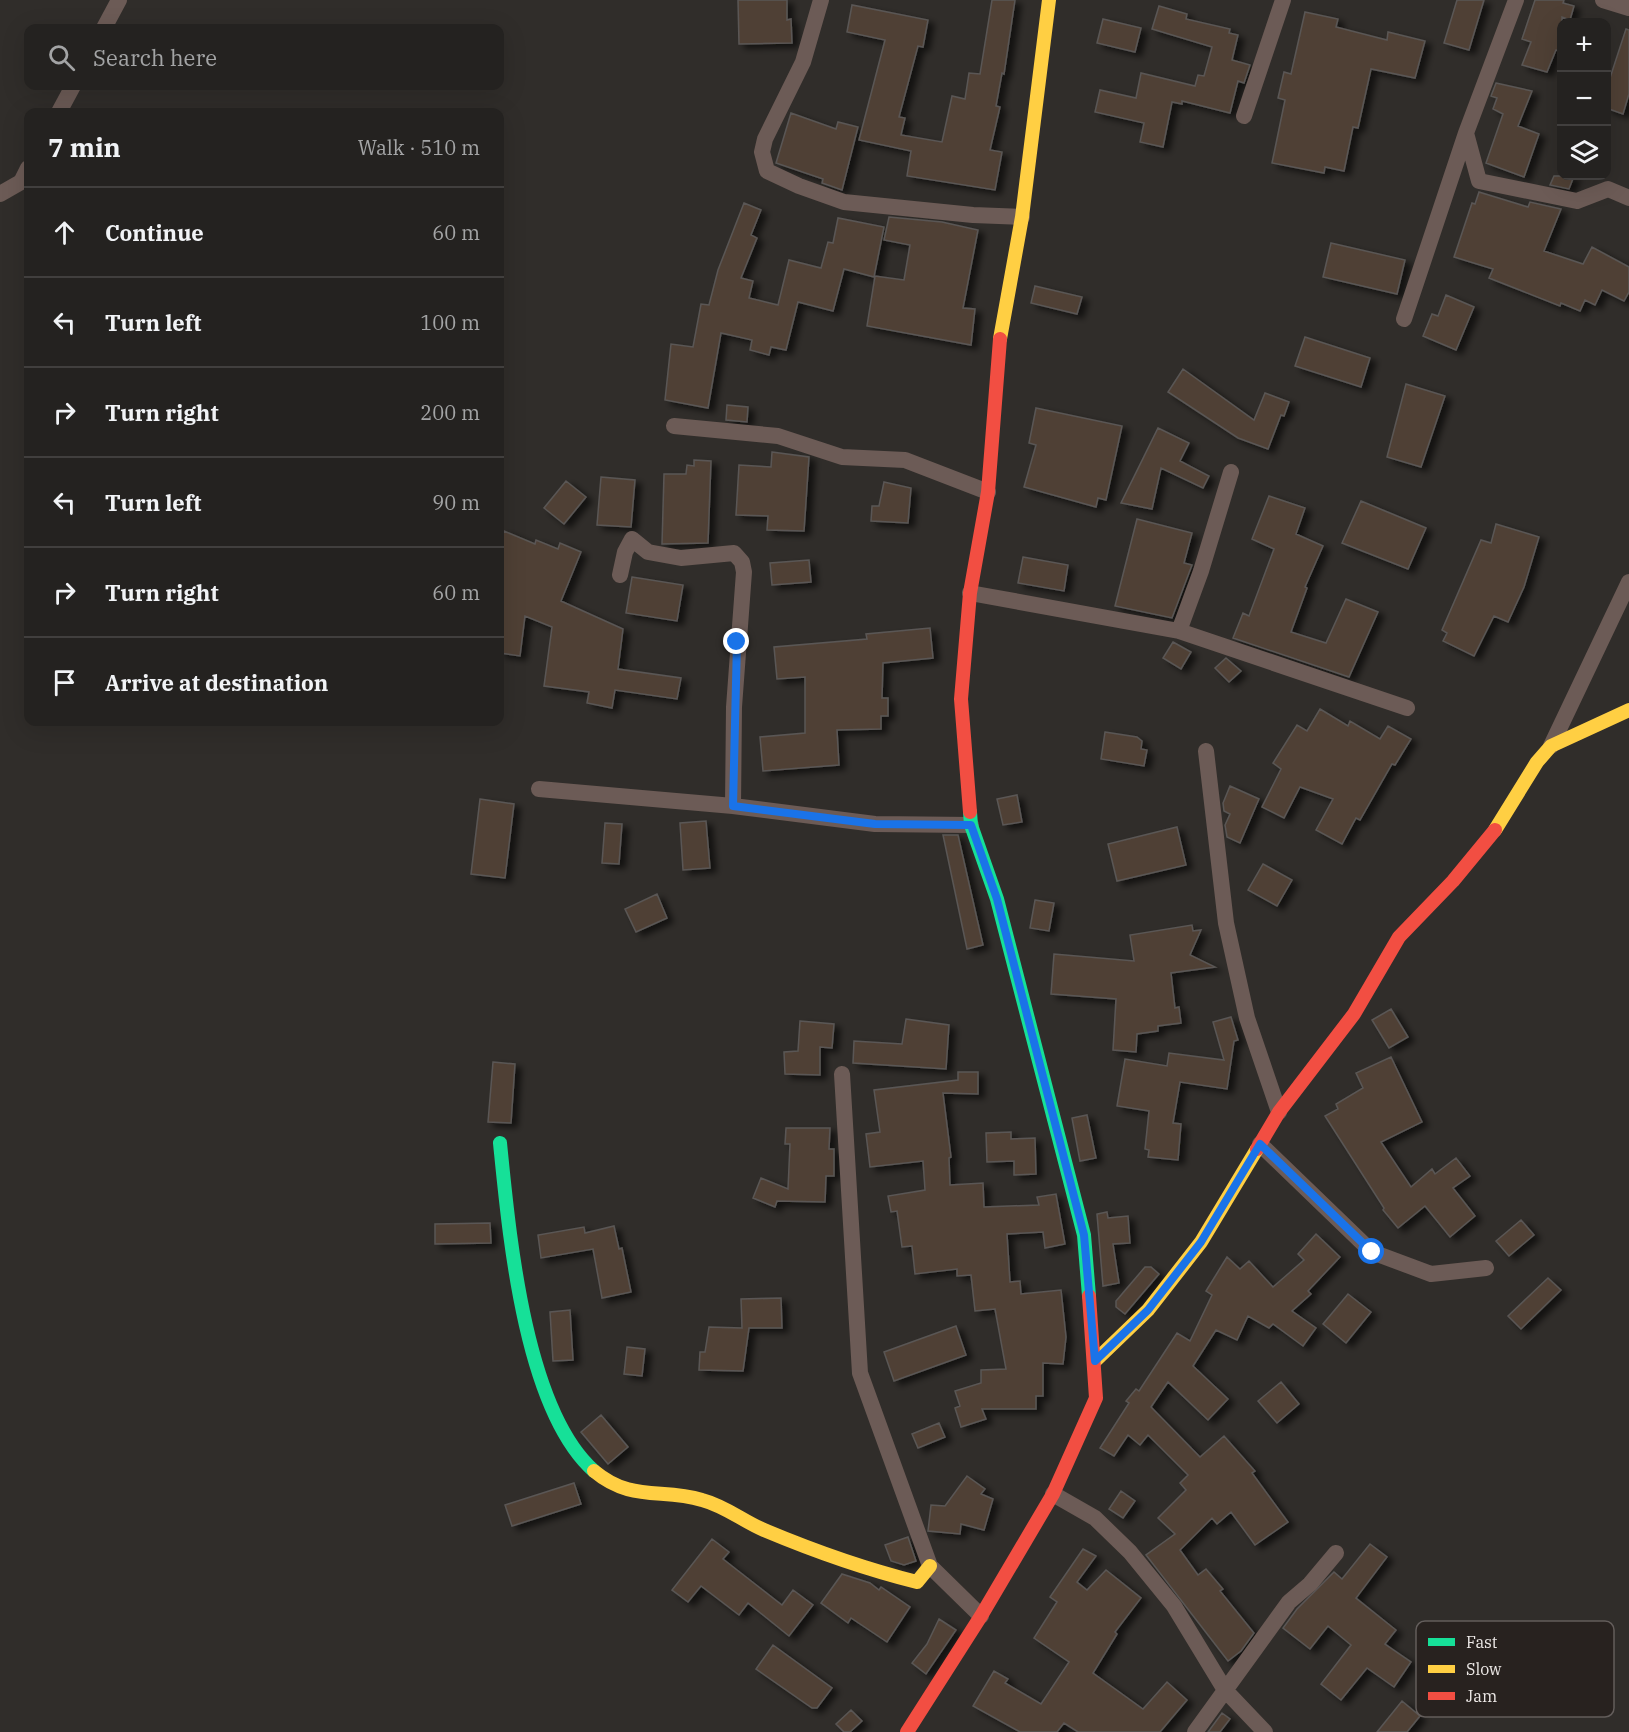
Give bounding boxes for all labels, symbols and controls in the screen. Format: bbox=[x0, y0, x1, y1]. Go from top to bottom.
map controls bbox=[1557, 18, 1611, 180]
button: + bbox=[1557, 18, 1611, 72]
search box bbox=[24, 24, 504, 90]
icon: search bbox=[45, 41, 78, 74]
text: Search here bbox=[93, 43, 217, 72]
button: − bbox=[1557, 72, 1611, 126]
button: layers bbox=[1557, 126, 1611, 180]
text: 7 min bbox=[48, 130, 121, 164]
text: Walk · 510 m bbox=[358, 134, 480, 161]
icon: ahead bbox=[48, 216, 81, 249]
text: Continue bbox=[105, 218, 204, 247]
text: 60 m bbox=[432, 219, 480, 246]
icon: left bbox=[48, 306, 81, 339]
text: Turn left bbox=[105, 308, 201, 337]
text: 100 m bbox=[420, 309, 480, 336]
icon: right bbox=[48, 396, 81, 429]
text: Turn right bbox=[105, 398, 219, 427]
text: 200 m bbox=[420, 399, 480, 426]
icon: left bbox=[48, 486, 81, 519]
text: Turn left bbox=[105, 488, 201, 517]
text: 90 m bbox=[432, 489, 480, 516]
icon: right bbox=[48, 576, 81, 609]
text: Turn right bbox=[105, 578, 219, 607]
text: 60 m bbox=[432, 579, 480, 606]
route end bbox=[723, 628, 749, 654]
icon: arrive bbox=[48, 666, 81, 699]
text: Arrive at destination bbox=[105, 668, 328, 697]
route start bbox=[1358, 1238, 1384, 1264]
legend bbox=[1416, 1621, 1614, 1717]
text: Fast bbox=[1466, 1632, 1498, 1652]
text: Slow bbox=[1466, 1659, 1502, 1679]
text: Jam bbox=[1466, 1686, 1497, 1706]

